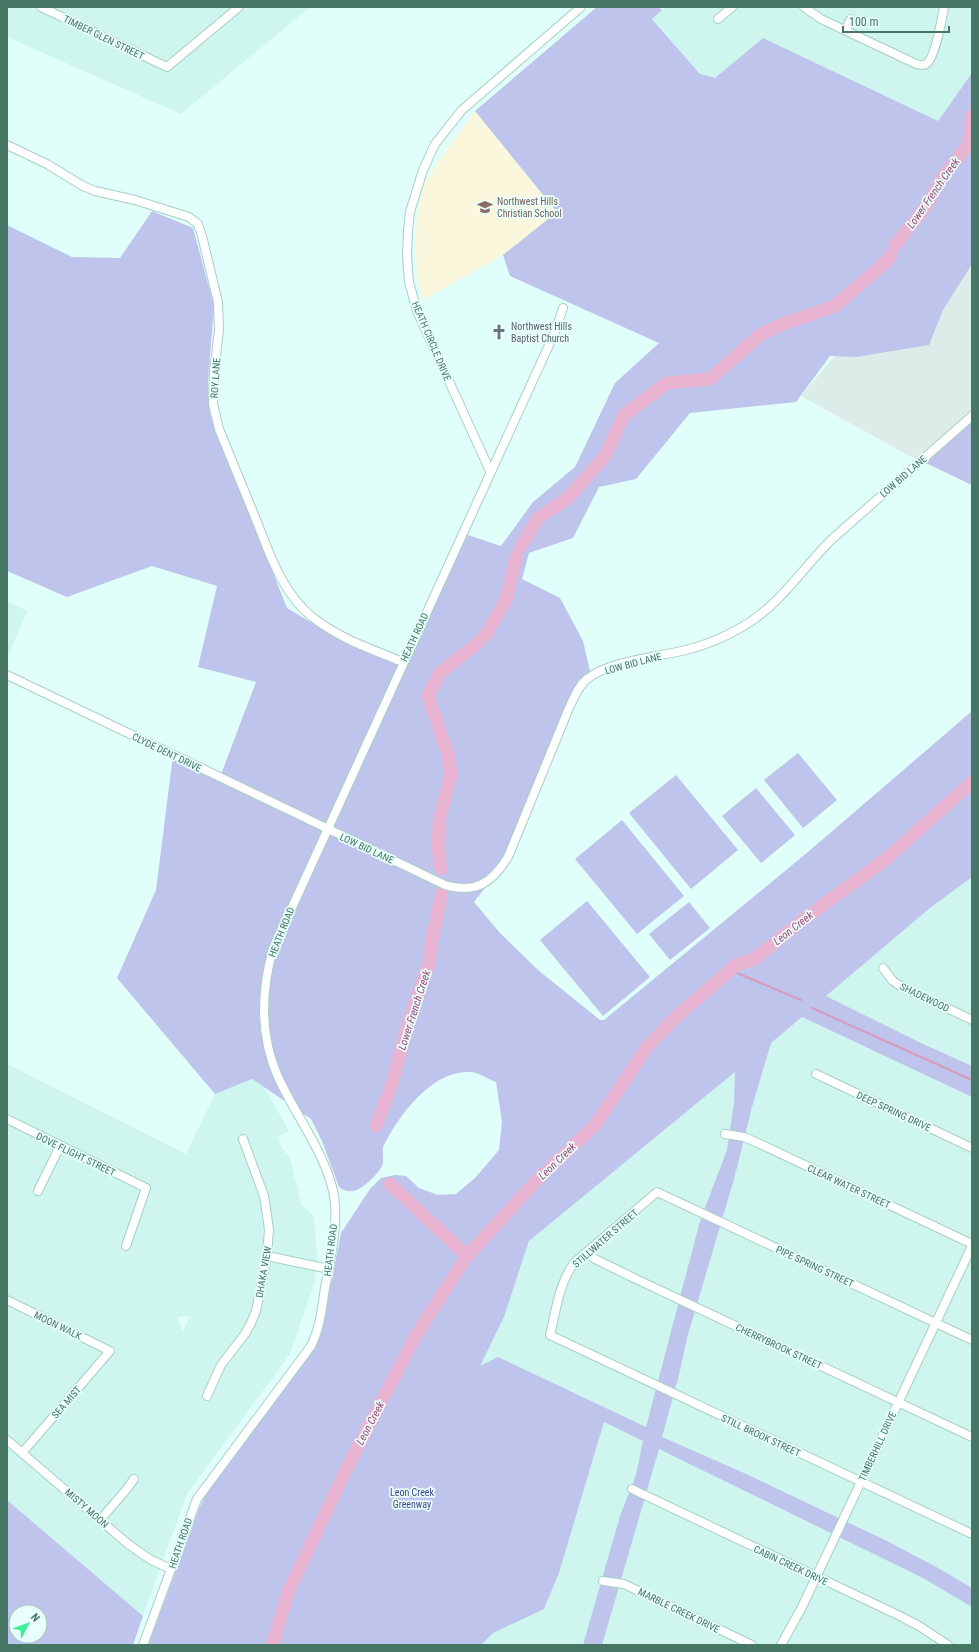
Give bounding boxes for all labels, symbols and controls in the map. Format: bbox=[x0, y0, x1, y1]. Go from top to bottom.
scale bar bbox=[843, 8, 949, 34]
street label: TIMBER GLEN STREET bbox=[62, 13, 146, 62]
text: 100 m bbox=[849, 15, 879, 29]
water label: Lower French Creek bbox=[904, 155, 963, 231]
place label: Northwest Hills Christian School bbox=[497, 196, 562, 219]
school or university icon: Northwest Hills Christian School bbox=[476, 198, 494, 216]
street label: HEATH CIRCLE DRIVE bbox=[410, 300, 453, 383]
place label: Northwest Hills Baptist Church bbox=[511, 321, 572, 344]
church icon: Northwest Hills Baptist Church bbox=[490, 323, 508, 341]
street label: ROY LANE bbox=[209, 357, 222, 399]
street label: LOW BID LANE bbox=[878, 453, 929, 500]
street label: HEATH ROAD bbox=[398, 611, 431, 663]
street label: LOW BID LANE bbox=[604, 651, 663, 676]
street label: CLYDE DENT DRIVE bbox=[130, 731, 203, 774]
street label: LOW BID LANE bbox=[338, 831, 395, 866]
street label: HEATH ROAD bbox=[266, 905, 297, 959]
water label: Leon Creek bbox=[771, 909, 816, 948]
water label: Lower French Creek bbox=[395, 968, 434, 1052]
street label: SHADEWOOD bbox=[898, 981, 951, 1014]
street label: DEEP SPRING DRIVE bbox=[855, 1089, 933, 1133]
street label: DOVE FLIGHT STREET bbox=[34, 1130, 117, 1178]
water label: Leon Creek bbox=[536, 1140, 579, 1182]
street label: CLEAR WATER STREET bbox=[806, 1162, 892, 1210]
street label: STILLWATER STREET bbox=[570, 1207, 640, 1270]
street label: HEATH ROAD bbox=[322, 1223, 339, 1277]
street label: PIPE SPRING STREET bbox=[774, 1244, 856, 1289]
street label: DHAKA VIEW bbox=[254, 1245, 273, 1299]
street label: MOON WALK bbox=[32, 1309, 84, 1342]
street label: CHERRYBROOK STREET bbox=[734, 1322, 824, 1371]
street label: SEA MIST bbox=[50, 1384, 83, 1421]
water label: Leon Creek bbox=[354, 1399, 387, 1447]
street label: TIMBERHILL DRIVE bbox=[856, 1410, 898, 1483]
street label: STILL BROOK STREET bbox=[719, 1412, 802, 1459]
street label: MISTY MOON bbox=[63, 1487, 111, 1530]
park label: Leon Creek Greenway bbox=[390, 1487, 435, 1510]
street label: HEATH ROAD bbox=[167, 1516, 194, 1570]
street label: CABIN CREEK DRIVE bbox=[752, 1543, 830, 1587]
street label: MARBLE CREEK DRIVE bbox=[636, 1586, 721, 1635]
north arrow bbox=[8, 1604, 48, 1644]
text: N bbox=[28, 1611, 42, 1625]

